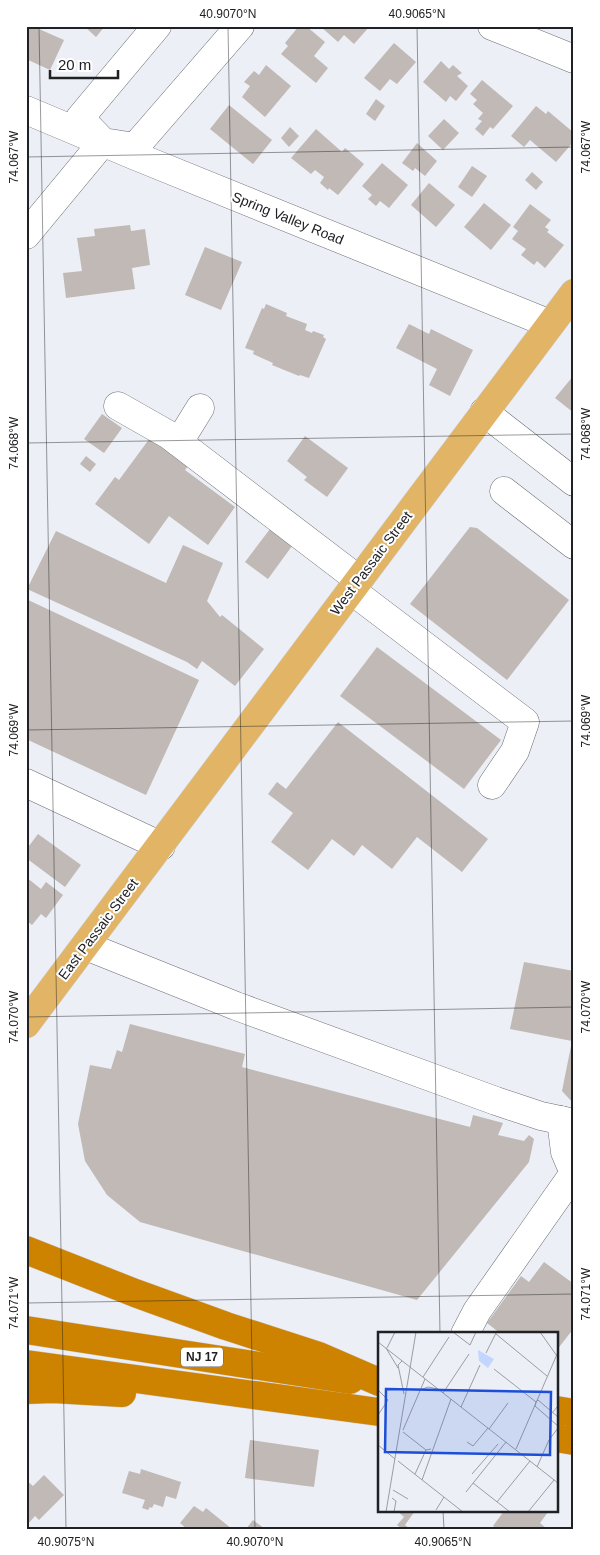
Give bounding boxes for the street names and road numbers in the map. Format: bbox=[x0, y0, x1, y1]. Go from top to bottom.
street label: Spring Valley Road bbox=[230, 188, 346, 248]
street label: West Passaic Street bbox=[327, 508, 415, 618]
street label: East Passaic Street bbox=[55, 875, 141, 983]
road number: NJ 17 bbox=[181, 1348, 223, 1366]

